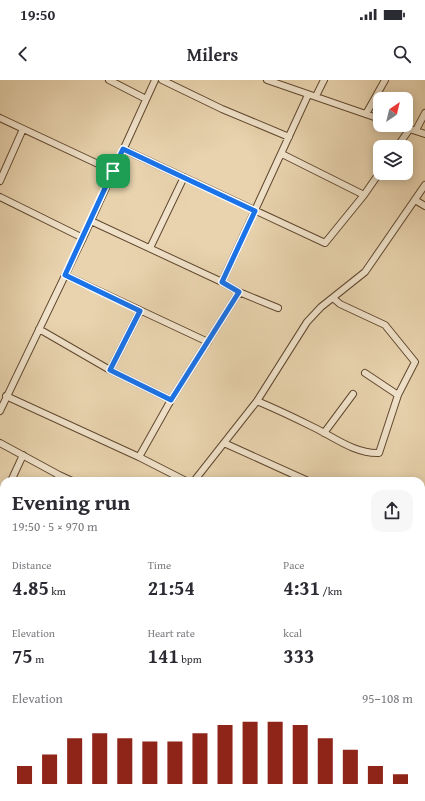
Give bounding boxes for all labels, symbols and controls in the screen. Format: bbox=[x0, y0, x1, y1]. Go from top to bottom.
text: 19:50 bbox=[20, 4, 55, 25]
text: Milers bbox=[187, 41, 238, 68]
icon: back bbox=[12, 43, 34, 65]
icon: search bbox=[391, 43, 413, 65]
north arrow bbox=[373, 92, 413, 132]
map controls bbox=[373, 92, 413, 180]
button: layers bbox=[373, 140, 413, 180]
pin bbox=[96, 154, 130, 188]
icon: arrive bbox=[102, 160, 124, 182]
text: Evening run bbox=[12, 486, 130, 518]
button: share bbox=[371, 490, 413, 532]
text: 19:50 · 5 × 970 m bbox=[12, 517, 98, 536]
text: Distance bbox=[12, 557, 51, 573]
text: Time bbox=[148, 557, 171, 573]
text: Pace bbox=[283, 557, 304, 573]
text: 4.85 bbox=[12, 573, 49, 602]
text: 21:54 bbox=[148, 573, 195, 602]
text: 4:31 bbox=[283, 573, 320, 602]
text: km bbox=[49, 583, 66, 599]
text: /km bbox=[320, 583, 342, 599]
text: Elevation bbox=[12, 625, 55, 641]
text: Heart rate bbox=[148, 625, 195, 641]
text: kcal bbox=[283, 625, 302, 641]
text: 75 bbox=[12, 641, 33, 670]
text: 141 bbox=[148, 641, 179, 670]
text: 333 bbox=[283, 641, 314, 670]
text: m bbox=[33, 651, 44, 667]
text: bpm bbox=[179, 651, 202, 667]
text: Elevation bbox=[12, 689, 63, 708]
text: 95–108 m bbox=[362, 689, 413, 708]

